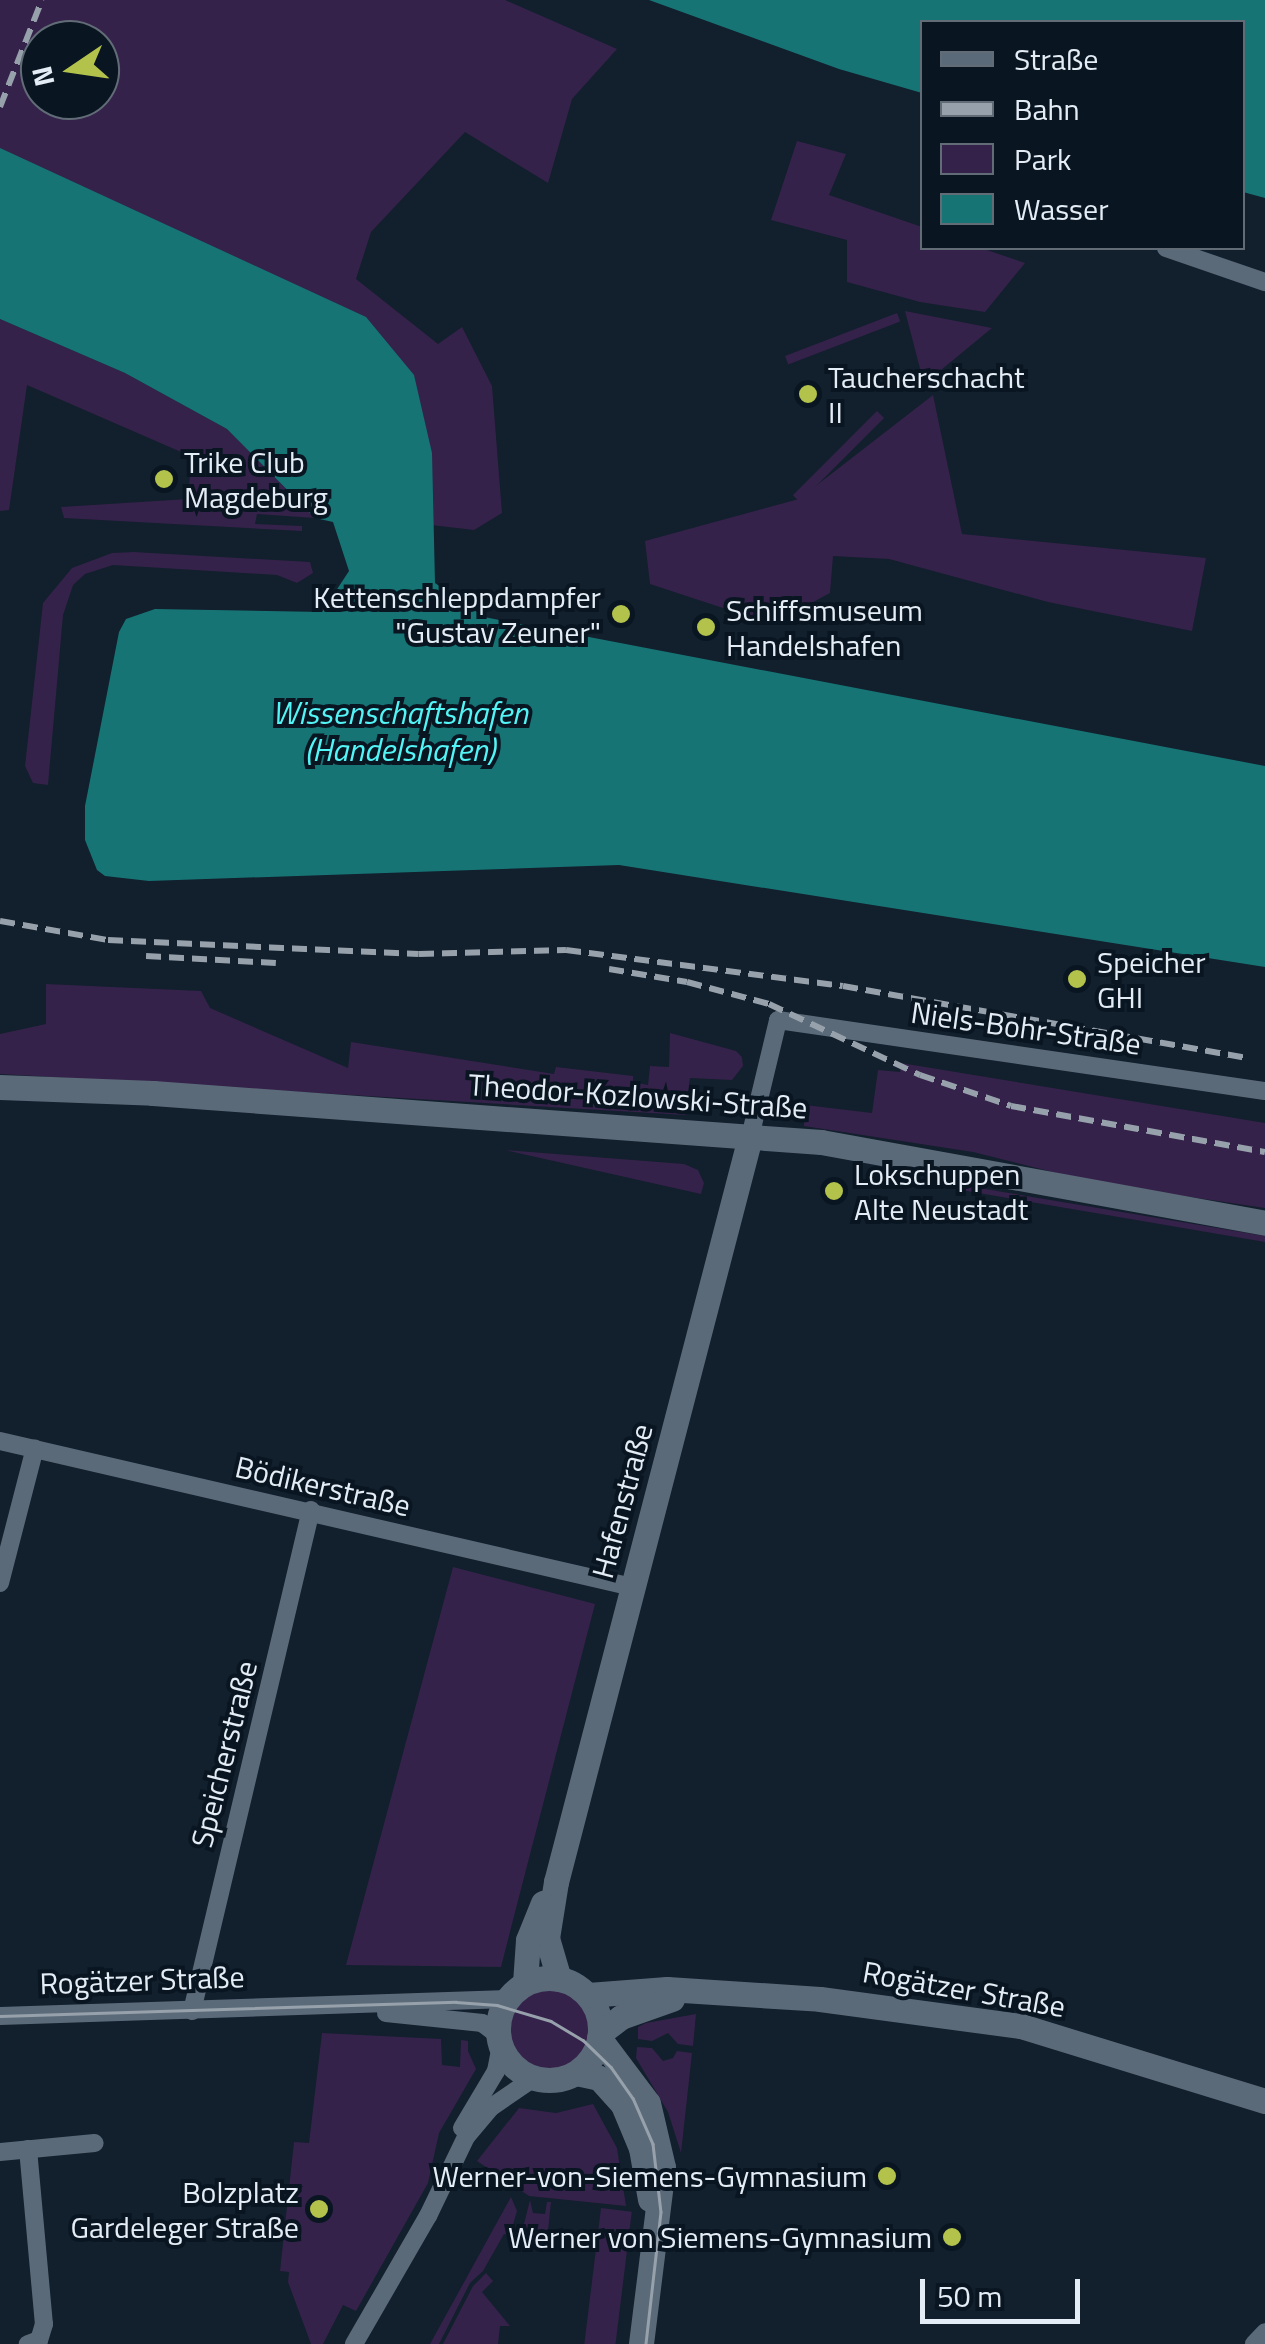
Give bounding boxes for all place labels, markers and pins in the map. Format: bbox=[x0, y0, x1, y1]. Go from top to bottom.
place label: Taucherschacht II bbox=[828, 359, 1025, 430]
marker: Taucherschacht II bbox=[797, 383, 819, 405]
place label: Trike Club Magdeburg bbox=[184, 444, 328, 514]
marker: Trike Club Magdeburg bbox=[153, 468, 175, 490]
place label: Kettenschleppdampfer "Gustav Zeuner" bbox=[313, 579, 601, 650]
place label: Schiffsmuseum Handelshafen bbox=[726, 592, 923, 662]
marker: Kettenschleppdampfer "Gustav Zeuner" bbox=[610, 603, 632, 625]
marker: Schiffsmuseum Handelshafen bbox=[695, 616, 717, 638]
place label: Speicher GHI bbox=[1097, 944, 1206, 1014]
marker: Speicher GHI bbox=[1066, 968, 1088, 990]
place label: Lokschuppen Alte Neustadt bbox=[854, 1156, 1028, 1226]
marker: Lokschuppen Alte Neustadt bbox=[823, 1180, 845, 1202]
place label: Werner-von-Siemens-Gymnasium bbox=[432, 2158, 867, 2194]
marker: Werner-von-Siemens-Gymnasium bbox=[876, 2165, 898, 2187]
place label: Bolzplatz Gardeleger Straße bbox=[71, 2174, 299, 2244]
marker: Bolzplatz Gardeleger Straße bbox=[308, 2198, 330, 2220]
place label: Werner von Siemens-Gymnasium bbox=[508, 2219, 932, 2255]
marker: Werner von Siemens-Gymnasium bbox=[941, 2226, 963, 2248]

